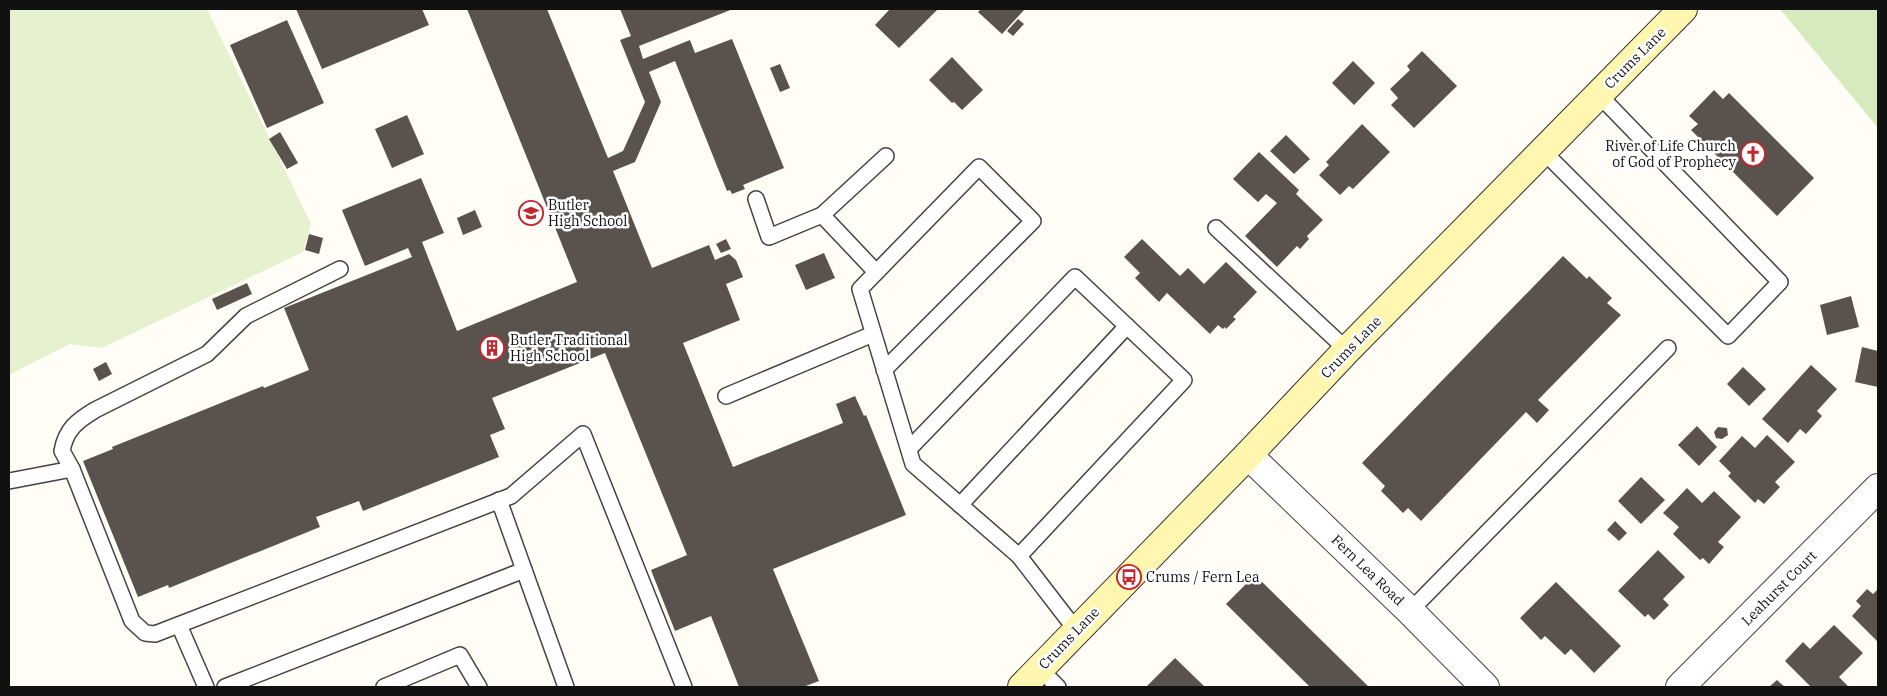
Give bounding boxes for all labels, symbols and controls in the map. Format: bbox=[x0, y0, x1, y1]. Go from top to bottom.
street label: Crums Lane bbox=[1600, 23, 1670, 93]
place label: River of Life Church of God of Prophecy bbox=[1605, 137, 1737, 171]
church icon: River of Life Church of God of Prophecy bbox=[1740, 141, 1766, 167]
place label: Butler High School bbox=[548, 196, 627, 230]
school or university icon: Butler High School bbox=[518, 200, 544, 226]
street label: Crums Lane bbox=[1317, 312, 1385, 382]
place label: Butler Traditional High School bbox=[510, 331, 628, 365]
building icon: Butler Traditional High School bbox=[479, 335, 505, 361]
street label: Fern Lea Road bbox=[1328, 531, 1409, 610]
street label: Leahurst Court bbox=[1738, 547, 1820, 629]
bus stop icon: Crums / Fern Lea bbox=[1116, 564, 1142, 590]
place label: Crums / Fern Lea bbox=[1146, 568, 1260, 586]
street label: Crums Lane bbox=[1035, 603, 1103, 673]

